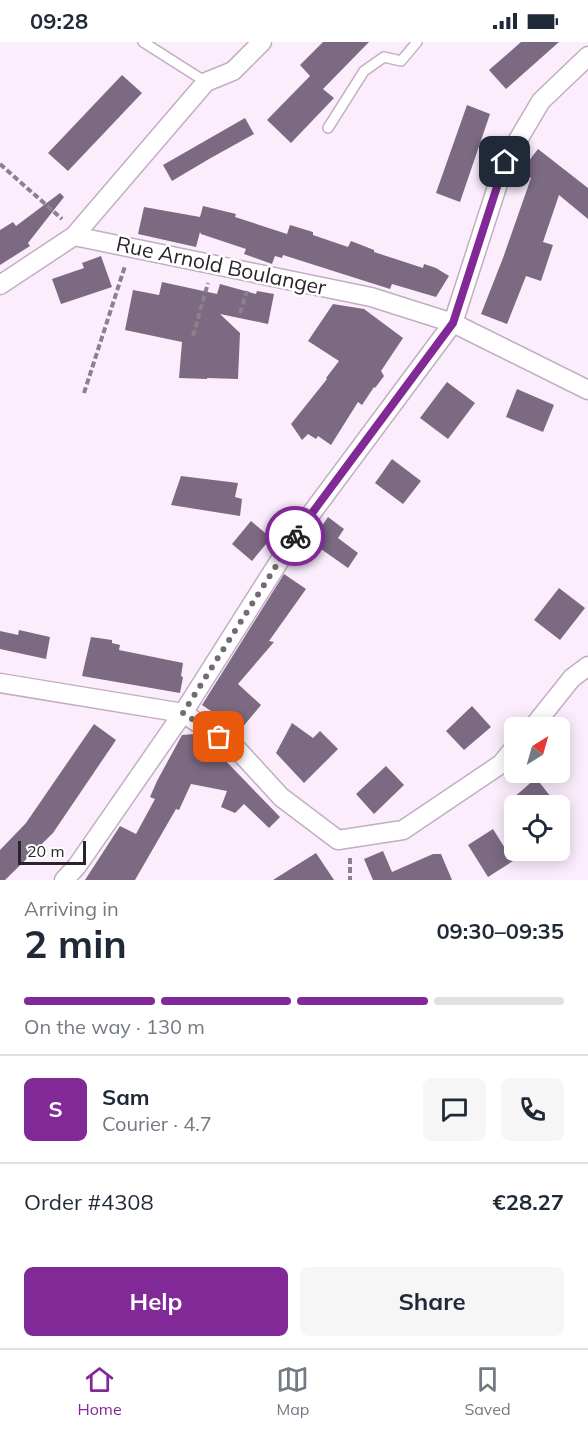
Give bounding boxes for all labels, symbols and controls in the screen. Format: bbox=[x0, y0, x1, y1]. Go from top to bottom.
text: 09:28 bbox=[30, 7, 88, 35]
pin bbox=[479, 136, 530, 187]
icon: home bbox=[488, 145, 521, 178]
street label: Rue Arnold Boulanger bbox=[114, 230, 329, 300]
courier bbox=[265, 506, 325, 566]
icon: bike bbox=[279, 520, 312, 553]
pin bbox=[193, 711, 244, 762]
north arrow bbox=[504, 717, 570, 783]
map controls bbox=[504, 717, 570, 861]
icon: bag bbox=[202, 720, 235, 753]
button: locate bbox=[504, 795, 570, 861]
scale bar bbox=[18, 838, 86, 866]
text: 20 m bbox=[27, 841, 64, 861]
text: Arriving in bbox=[24, 896, 119, 921]
text: 09:30–09:35 bbox=[436, 917, 564, 945]
text: 2 min bbox=[24, 919, 127, 968]
text: On the way · 130 m bbox=[24, 1014, 205, 1039]
button: chat bbox=[423, 1078, 486, 1141]
button: phone bbox=[501, 1078, 564, 1141]
text: Sam bbox=[102, 1083, 150, 1111]
text: S bbox=[48, 1095, 63, 1123]
text: Courier · 4.7 bbox=[102, 1111, 212, 1136]
text: Order #4308 bbox=[24, 1188, 154, 1216]
text: €28.27 bbox=[493, 1188, 564, 1216]
button: Help bbox=[24, 1267, 288, 1336]
button: Share bbox=[300, 1267, 564, 1336]
tab: Home bbox=[77, 1363, 122, 1419]
tab: Map bbox=[276, 1363, 309, 1419]
tab: Saved bbox=[464, 1363, 511, 1419]

